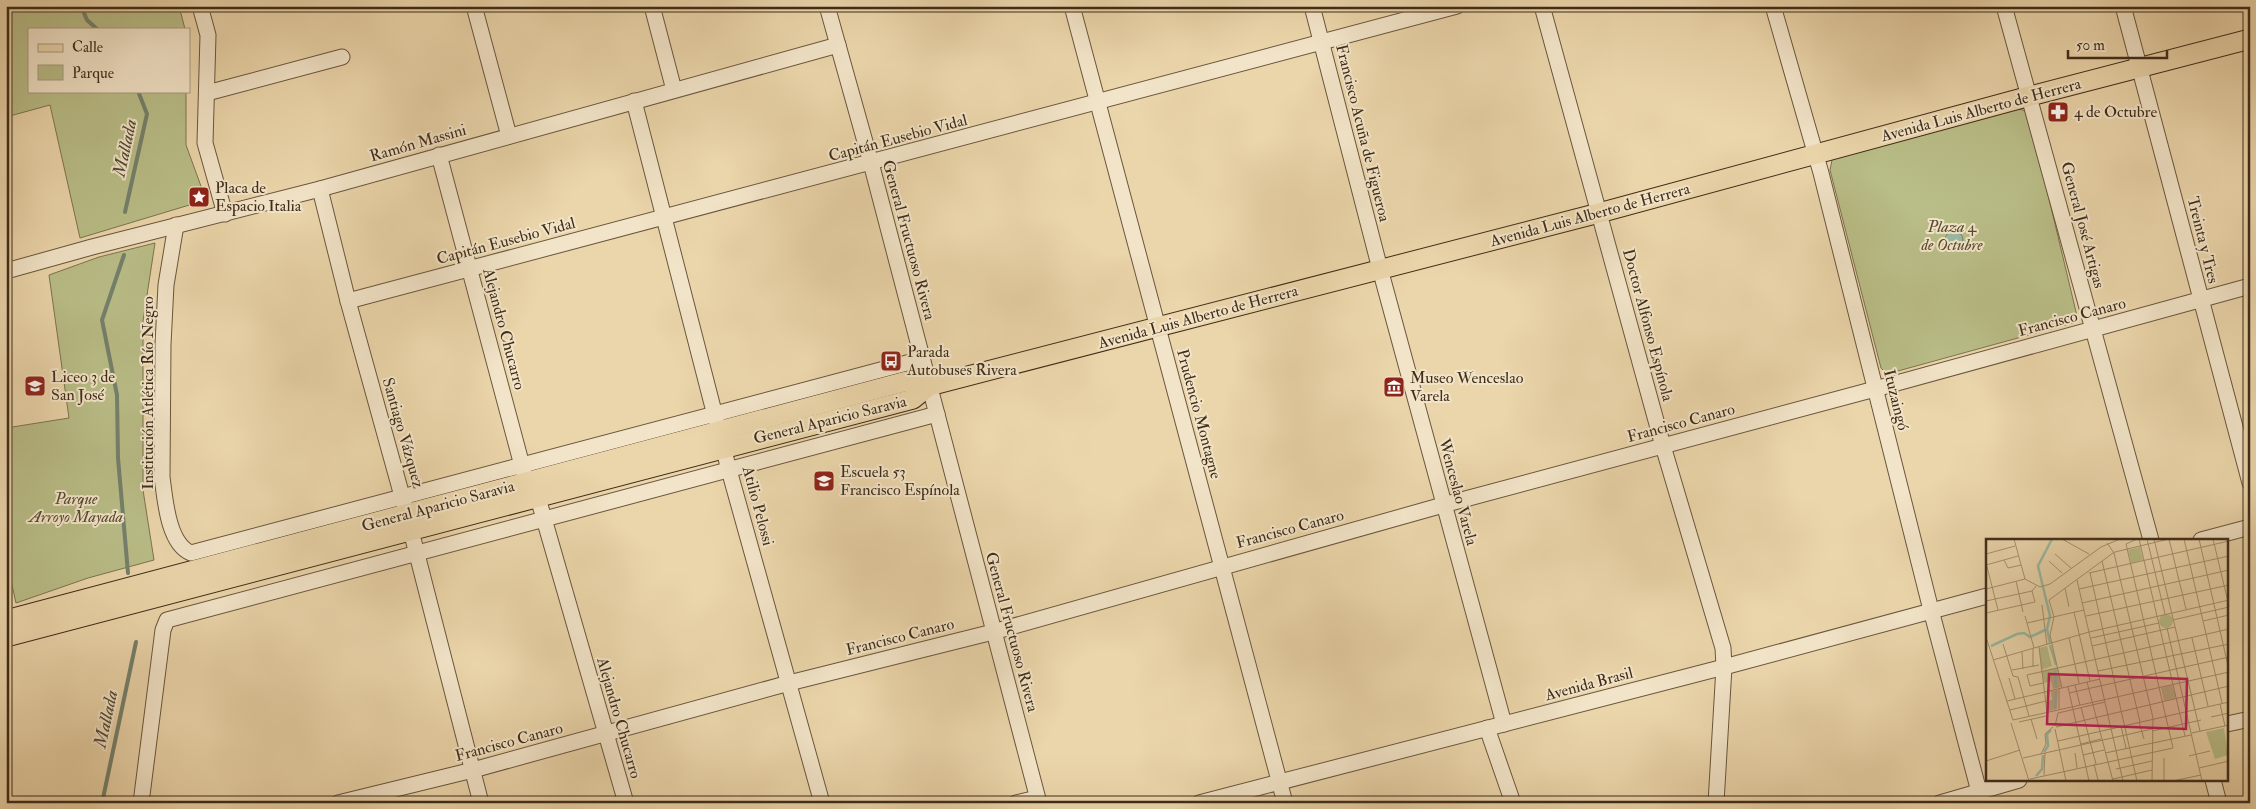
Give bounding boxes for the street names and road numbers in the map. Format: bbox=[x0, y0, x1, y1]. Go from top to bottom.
street label: Francisco Acuña de Figueroa bbox=[1331, 42, 1395, 224]
street label: Avenida Luis Alberto de Herrera bbox=[1878, 74, 2083, 147]
street label: Capitán Eusebio Vidal bbox=[826, 110, 970, 167]
street label: Ramón Massini bbox=[367, 120, 469, 166]
street label: General Fructuoso Rivera bbox=[878, 158, 940, 323]
street label: General José Artigas bbox=[2056, 160, 2109, 291]
street label: Avenida Luis Alberto de Herrera bbox=[1487, 179, 1692, 252]
street label: Treinta y Tres bbox=[2183, 194, 2223, 286]
street label: Capitán Eusebio Vidal bbox=[434, 213, 578, 270]
street label: Doctor Alfonso Espínola bbox=[1617, 247, 1678, 404]
street label: Alejandro Chucarro bbox=[478, 265, 530, 392]
street label: Avenida Luis Alberto de Herrera bbox=[1095, 281, 1300, 354]
street label: Francisco Canaro bbox=[2016, 293, 2128, 341]
street label: Institución Atlética Río Negro bbox=[138, 296, 158, 490]
street label: Prudencio Montagne bbox=[1172, 347, 1226, 481]
street label: Ituzaingó bbox=[1879, 367, 1913, 433]
street label: Santiago Vázquez bbox=[378, 375, 428, 491]
street label: General Aparicio Saravia bbox=[751, 391, 909, 450]
street label: Francisco Canaro bbox=[1625, 399, 1737, 447]
street label: Wenceslao Varela bbox=[1434, 435, 1482, 548]
street label: Atilio Pelossi bbox=[738, 463, 778, 548]
street label: General Aparicio Saravia bbox=[359, 476, 517, 537]
street label: Francisco Canaro bbox=[1234, 505, 1346, 553]
street label: General Fructuoso Rivera bbox=[981, 550, 1043, 715]
street label: Francisco Canaro bbox=[844, 614, 956, 660]
street label: Alejandro Chucarro bbox=[592, 654, 646, 781]
street label: Avenida Brasil bbox=[1542, 663, 1635, 706]
street label: Francisco Canaro bbox=[453, 718, 565, 766]

